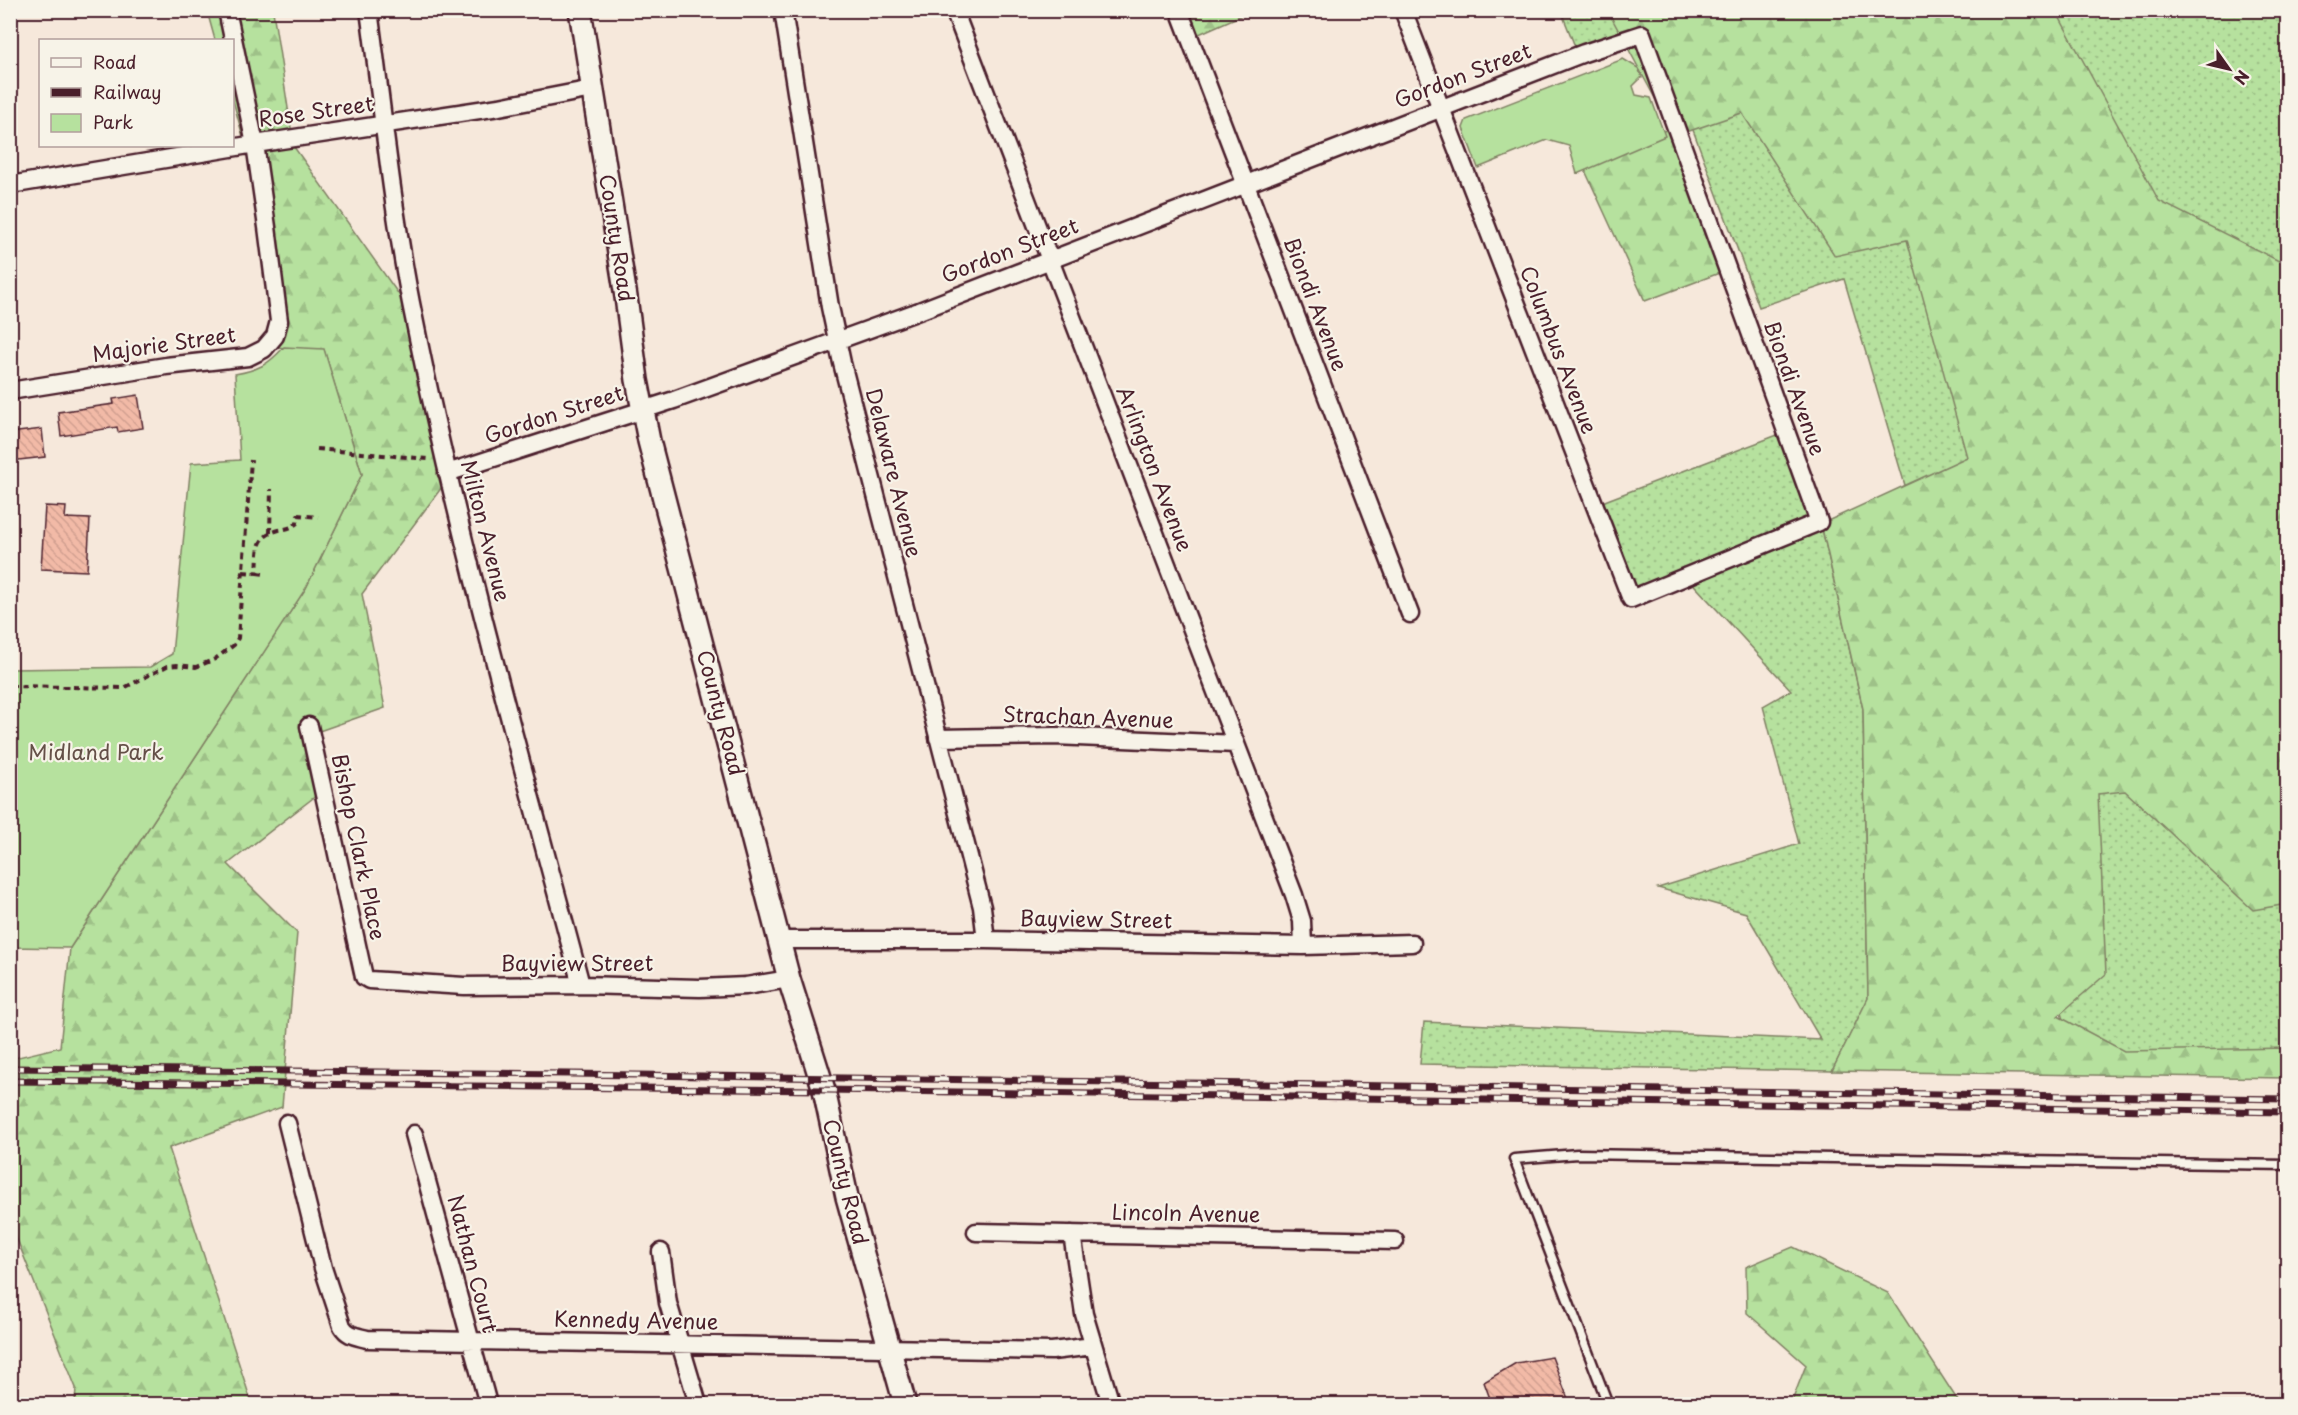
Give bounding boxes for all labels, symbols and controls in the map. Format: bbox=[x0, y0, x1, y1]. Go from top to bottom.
street label: Gordon Street bbox=[1389, 33, 1535, 115]
legend bbox=[39, 39, 234, 147]
north arrow bbox=[2199, 39, 2259, 99]
text: Road bbox=[93, 48, 137, 75]
text: N bbox=[2229, 66, 2256, 90]
text: Railway bbox=[93, 78, 161, 105]
street label: Rose Street bbox=[256, 86, 375, 134]
text: Park bbox=[93, 108, 133, 135]
street label: County Road bbox=[592, 172, 644, 304]
street label: Gordon Street bbox=[936, 208, 1082, 290]
street label: Biondi Avenue bbox=[1277, 231, 1357, 375]
street label: Columbus Avenue bbox=[1513, 261, 1607, 438]
street label: Biondi Avenue bbox=[1757, 315, 1835, 459]
street label: Majorie Street bbox=[90, 317, 237, 369]
street label: Gordon Street bbox=[480, 376, 627, 451]
street label: Arlington Avenue bbox=[1110, 381, 1202, 556]
street label: Delaware Avenue bbox=[858, 385, 931, 560]
street label: Milton Avenue bbox=[454, 456, 520, 605]
street label: County Road bbox=[690, 646, 754, 779]
street label: Strachan Avenue bbox=[1002, 697, 1174, 735]
park label: Midland Park bbox=[28, 735, 164, 767]
street label: Bishop Clark Place bbox=[325, 751, 395, 943]
street label: Bayview Street bbox=[1019, 901, 1173, 935]
street label: Bayview Street bbox=[501, 946, 653, 978]
street label: County Road bbox=[816, 1115, 878, 1248]
street label: Nathan Court bbox=[440, 1191, 508, 1336]
street label: Lincoln Avenue bbox=[1111, 1195, 1261, 1229]
street label: Kennedy Avenue bbox=[554, 1302, 719, 1336]

